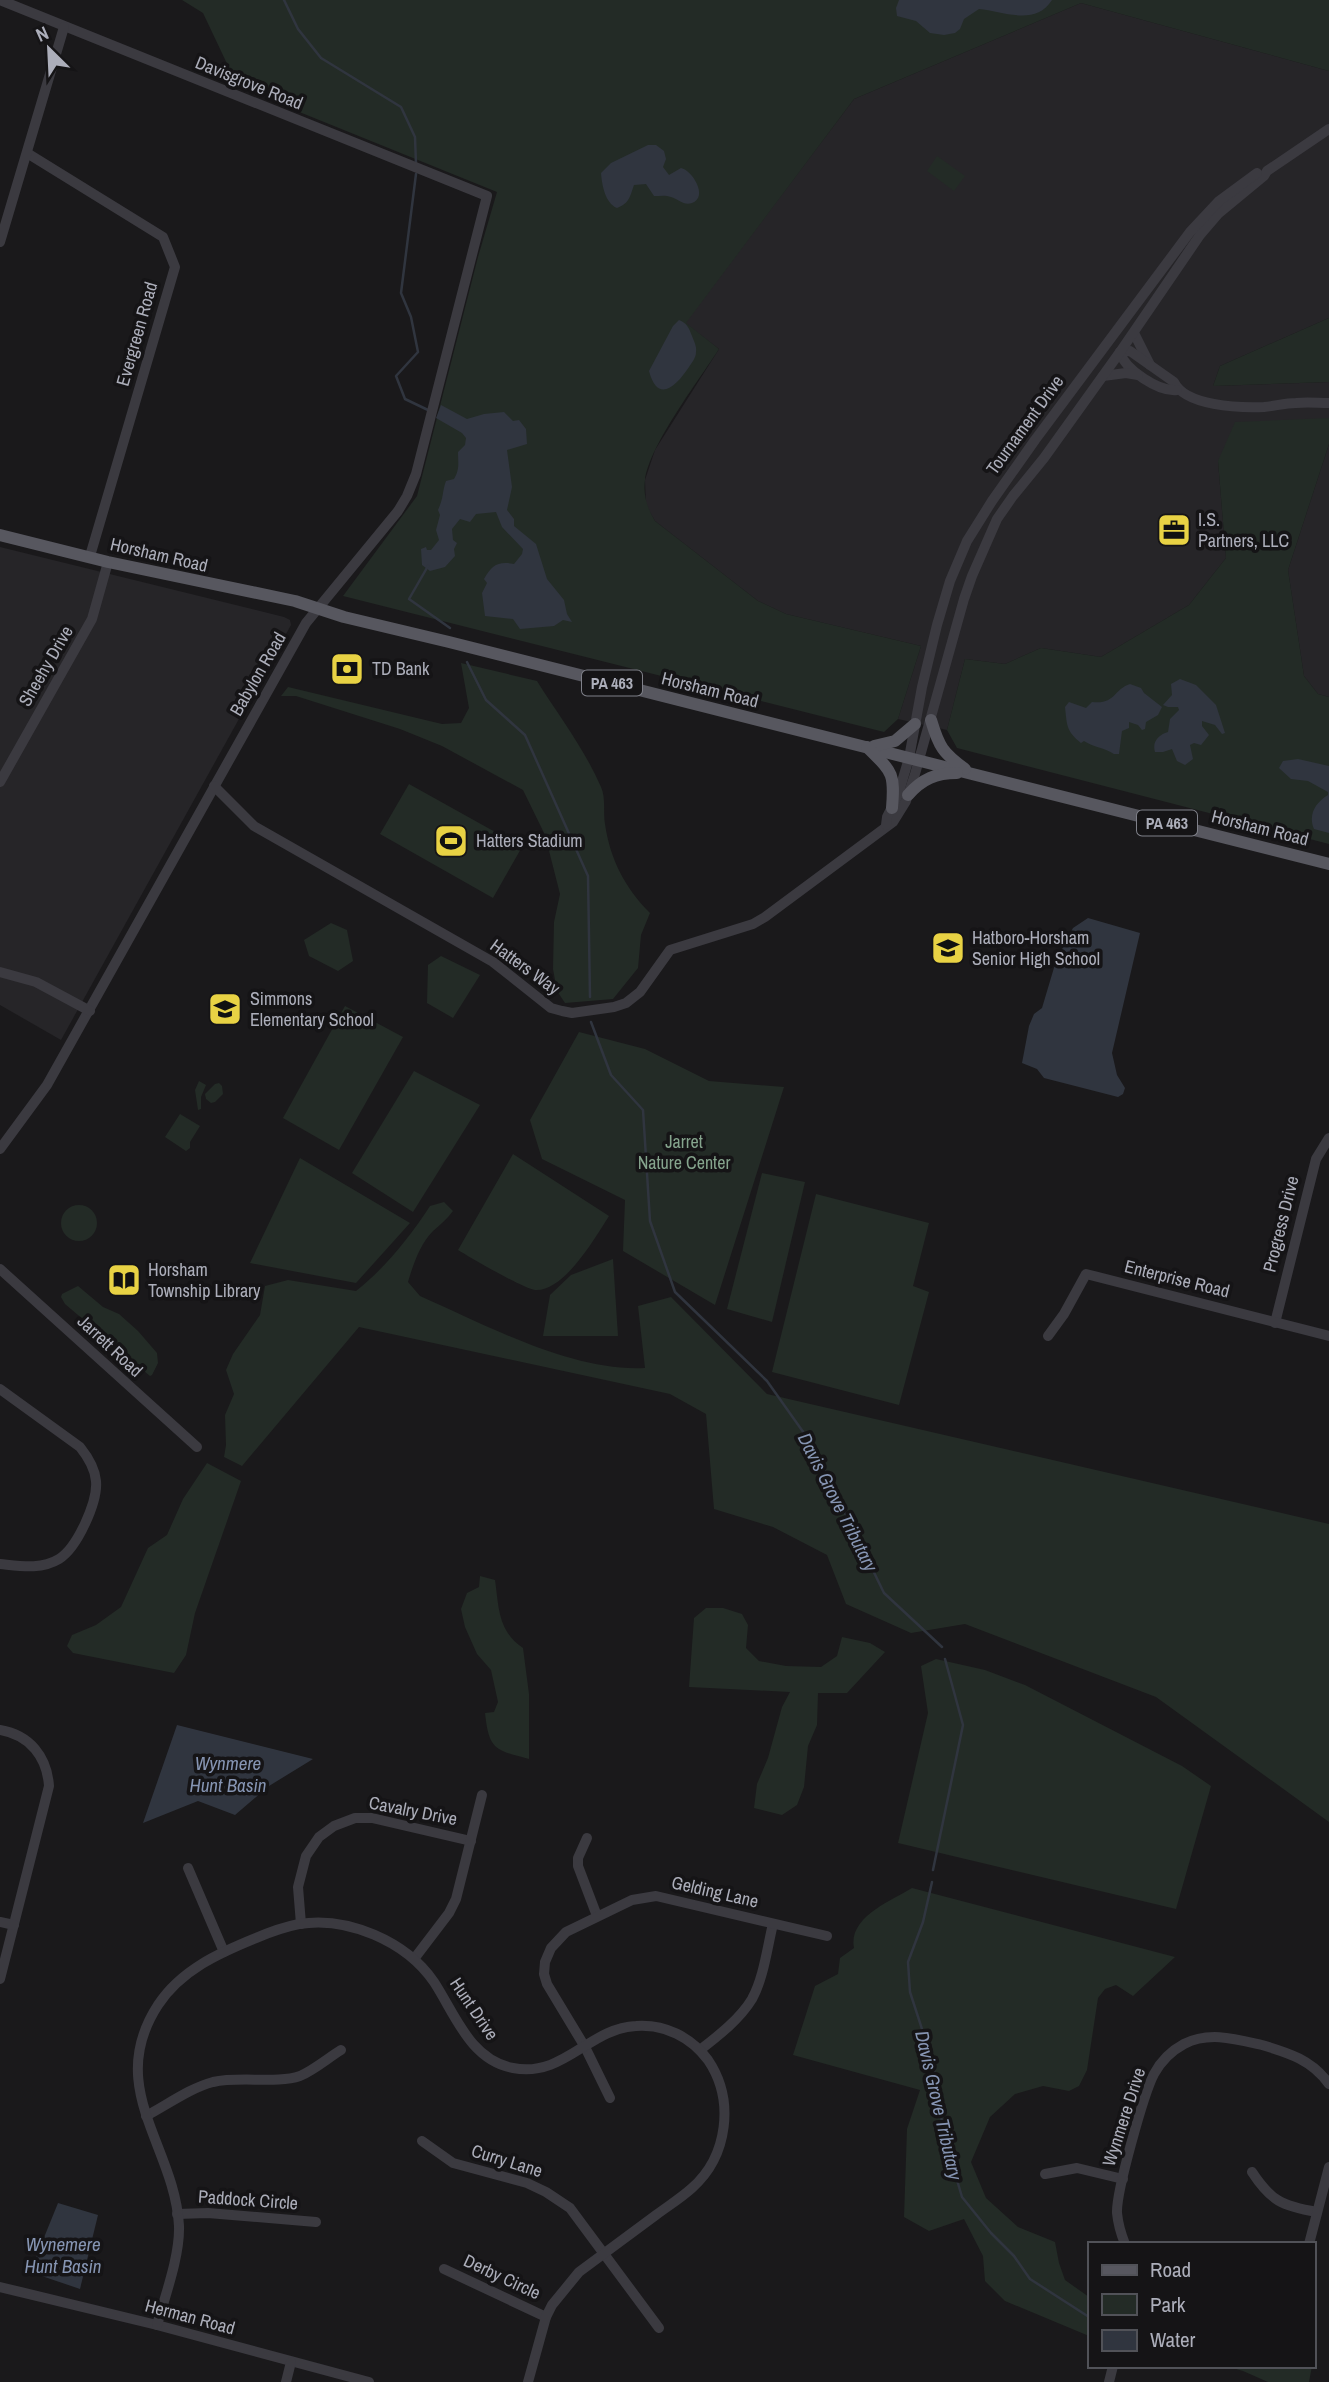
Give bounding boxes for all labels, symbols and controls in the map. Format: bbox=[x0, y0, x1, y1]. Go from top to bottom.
north arrow bbox=[14, 14, 84, 84]
text: N bbox=[32, 19, 53, 48]
street label: Davisgrove Road bbox=[192, 50, 307, 115]
street label: Evergreen Road bbox=[110, 279, 163, 389]
street label: Tournament Drive bbox=[980, 370, 1069, 480]
place label: I.S. Partners, LLC bbox=[1198, 507, 1289, 553]
office icon: I.S. Partners, LLC bbox=[1155, 511, 1193, 549]
street label: Horsham Road bbox=[108, 531, 210, 578]
street label: Sheehy Drive bbox=[12, 621, 79, 711]
street label: Babylon Road bbox=[224, 627, 292, 720]
bank icon: TD Bank bbox=[328, 650, 366, 688]
place label: TD Bank bbox=[372, 656, 430, 681]
street label: Horsham Road bbox=[659, 665, 761, 714]
road number: PA 463 bbox=[582, 670, 642, 696]
street label: Horsham Road bbox=[1209, 803, 1311, 852]
road number: PA 463 bbox=[1137, 810, 1197, 836]
sports icon: Hatters Stadium bbox=[432, 822, 470, 860]
place label: Hatters Stadium bbox=[476, 828, 583, 853]
place label: Hatboro-Horsham Senior High School bbox=[972, 925, 1100, 971]
school or university icon: Hatboro-Horsham Senior High School bbox=[929, 929, 967, 967]
street label: Hatters Way bbox=[485, 933, 566, 1001]
place label: Simmons Elementary School bbox=[250, 986, 374, 1032]
school or university icon: Simmons Elementary School bbox=[206, 990, 244, 1028]
park label: Jarret Nature Center bbox=[638, 1129, 730, 1175]
street label: Progress Drive bbox=[1256, 1173, 1305, 1275]
street label: Enterprise Road bbox=[1122, 1253, 1232, 1304]
place label: Horsham Township Library bbox=[148, 1257, 261, 1303]
library icon: Horsham Township Library bbox=[105, 1261, 143, 1299]
street label: Jarrett Road bbox=[72, 1309, 149, 1382]
water label: Davis Grove Tributary bbox=[792, 1428, 885, 1577]
water label: Wynmere Hunt Basin bbox=[189, 1750, 267, 1798]
street label: Cavalry Drive bbox=[367, 1790, 459, 1831]
street label: Gelding Lane bbox=[669, 1869, 761, 1914]
street label: Hunt Drive bbox=[444, 1972, 505, 2045]
water label: Davis Grove Tributary bbox=[909, 2028, 969, 2183]
street label: Wynmere Drive bbox=[1096, 2064, 1151, 2169]
street label: Curry Lane bbox=[469, 2138, 546, 2183]
street label: Paddock Circle bbox=[197, 2184, 299, 2215]
water label: Wynemere Hunt Basin bbox=[24, 2231, 102, 2279]
legend bbox=[1088, 2242, 1315, 2368]
street label: Derby Circle bbox=[460, 2248, 545, 2305]
text: Road bbox=[1150, 2255, 1191, 2284]
text: Park bbox=[1150, 2290, 1186, 2319]
street label: Herman Road bbox=[143, 2293, 238, 2340]
text: Water bbox=[1150, 2325, 1196, 2354]

